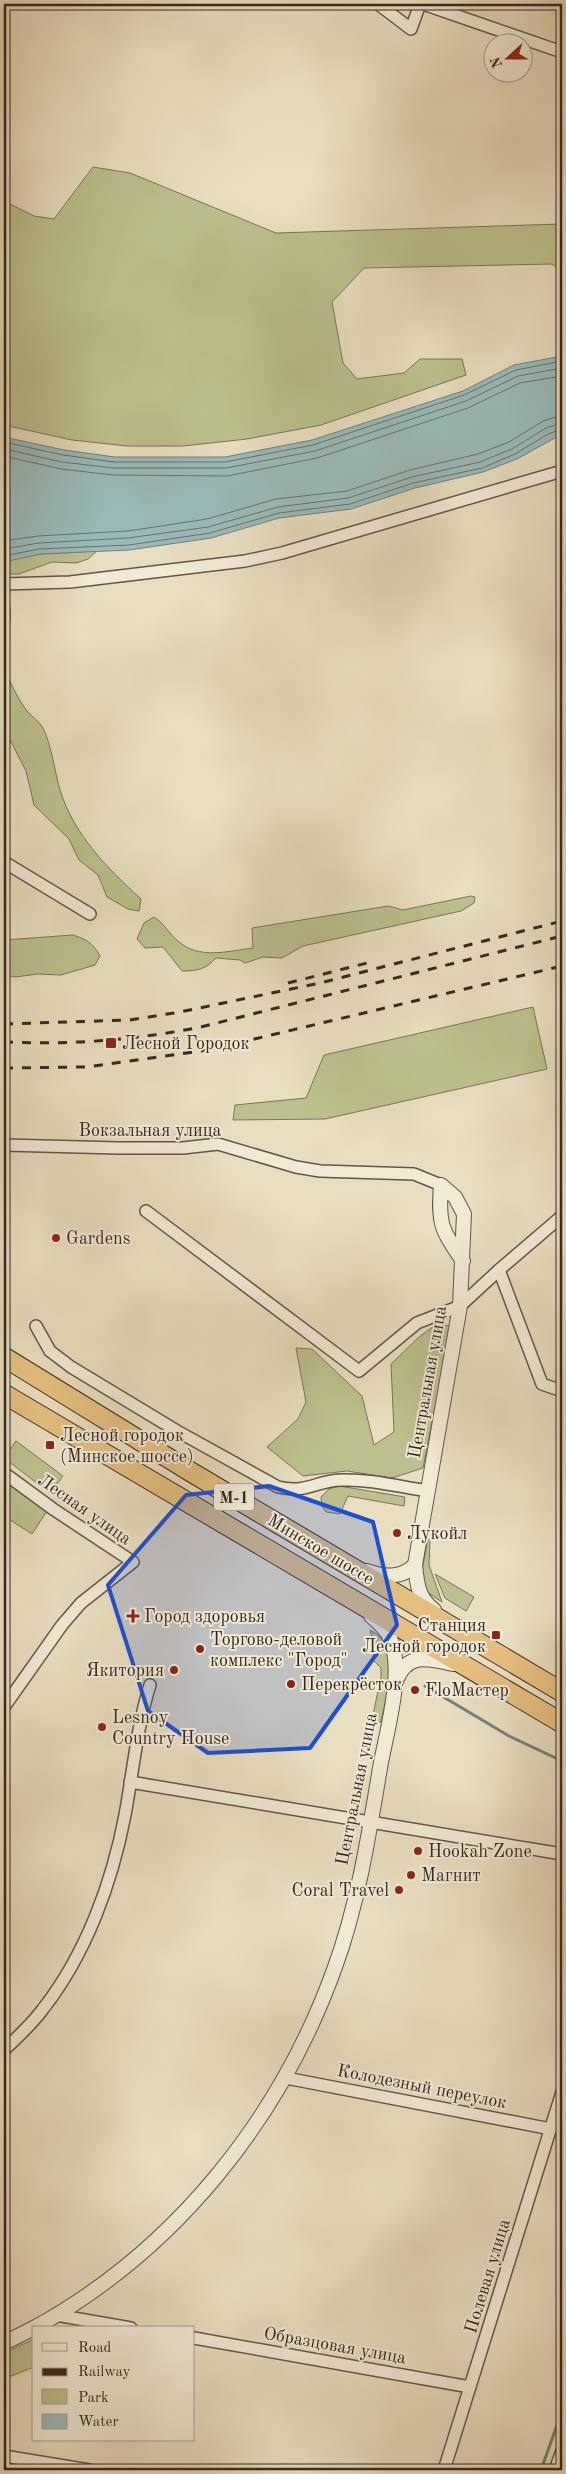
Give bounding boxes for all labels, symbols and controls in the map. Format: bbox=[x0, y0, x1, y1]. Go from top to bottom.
north arrow bbox=[484, 32, 534, 82]
text: N bbox=[488, 55, 505, 70]
place label: Лесной Городок bbox=[122, 1035, 250, 1053]
marker: Лесной Городок bbox=[104, 1036, 118, 1050]
street label: Вокзальная улица bbox=[79, 1122, 222, 1140]
place label: Gardens bbox=[66, 1230, 131, 1248]
marker: Gardens bbox=[50, 1232, 62, 1244]
street label: Центральная улица bbox=[406, 1304, 450, 1460]
place label: Лесной городок (Минское шоссе) bbox=[60, 1427, 194, 1466]
marker: Лесной городок (Минское шоссе) bbox=[44, 1439, 56, 1451]
street label: Лесная улица bbox=[34, 1471, 134, 1549]
road number: М-1 bbox=[214, 1484, 254, 1510]
street label: Минское шоссе bbox=[264, 1511, 377, 1589]
place label: Лукойл bbox=[407, 1525, 467, 1543]
marker: Лукойл bbox=[391, 1527, 403, 1539]
place label: Город здоровья bbox=[144, 1608, 265, 1626]
marker: Город здоровья bbox=[126, 1609, 140, 1623]
place label: Станция Лесной городок bbox=[362, 1617, 486, 1656]
marker: Станция Лесной городок bbox=[490, 1629, 502, 1641]
place label: Торгово-деловой комплекс "Город" bbox=[210, 1631, 348, 1670]
marker: Торгово-деловой комплекс "Город" bbox=[194, 1643, 206, 1655]
place label: Якитория bbox=[86, 1662, 164, 1680]
marker: Якитория bbox=[168, 1664, 180, 1676]
place label: Перекрёсток bbox=[301, 1676, 402, 1694]
marker: Перекрёсток bbox=[285, 1678, 297, 1690]
place label: FloМастер bbox=[425, 1682, 509, 1700]
marker: FloМастер bbox=[409, 1684, 421, 1696]
place label: Lesnoy Country House bbox=[112, 1709, 229, 1748]
street label: Центральная улица bbox=[333, 1711, 381, 1867]
marker: Lesnoy Country House bbox=[96, 1721, 108, 1733]
place label: Hookah Zone bbox=[428, 1843, 532, 1861]
marker: Hookah Zone bbox=[412, 1845, 424, 1857]
place label: Магнит bbox=[421, 1867, 481, 1885]
marker: Магнит bbox=[405, 1869, 417, 1881]
place label: Coral Travel bbox=[291, 1882, 389, 1900]
marker: Coral Travel bbox=[393, 1884, 405, 1896]
street label: Колодезный переулок bbox=[336, 2062, 508, 2112]
street label: Полевая улица bbox=[462, 2217, 514, 2336]
street label: Образцовая улица bbox=[262, 2325, 408, 2367]
legend bbox=[32, 2326, 195, 2442]
text: Road bbox=[78, 2341, 112, 2356]
text: Railway bbox=[78, 2365, 131, 2380]
text: Park bbox=[78, 2391, 109, 2406]
text: Water bbox=[78, 2415, 119, 2430]

